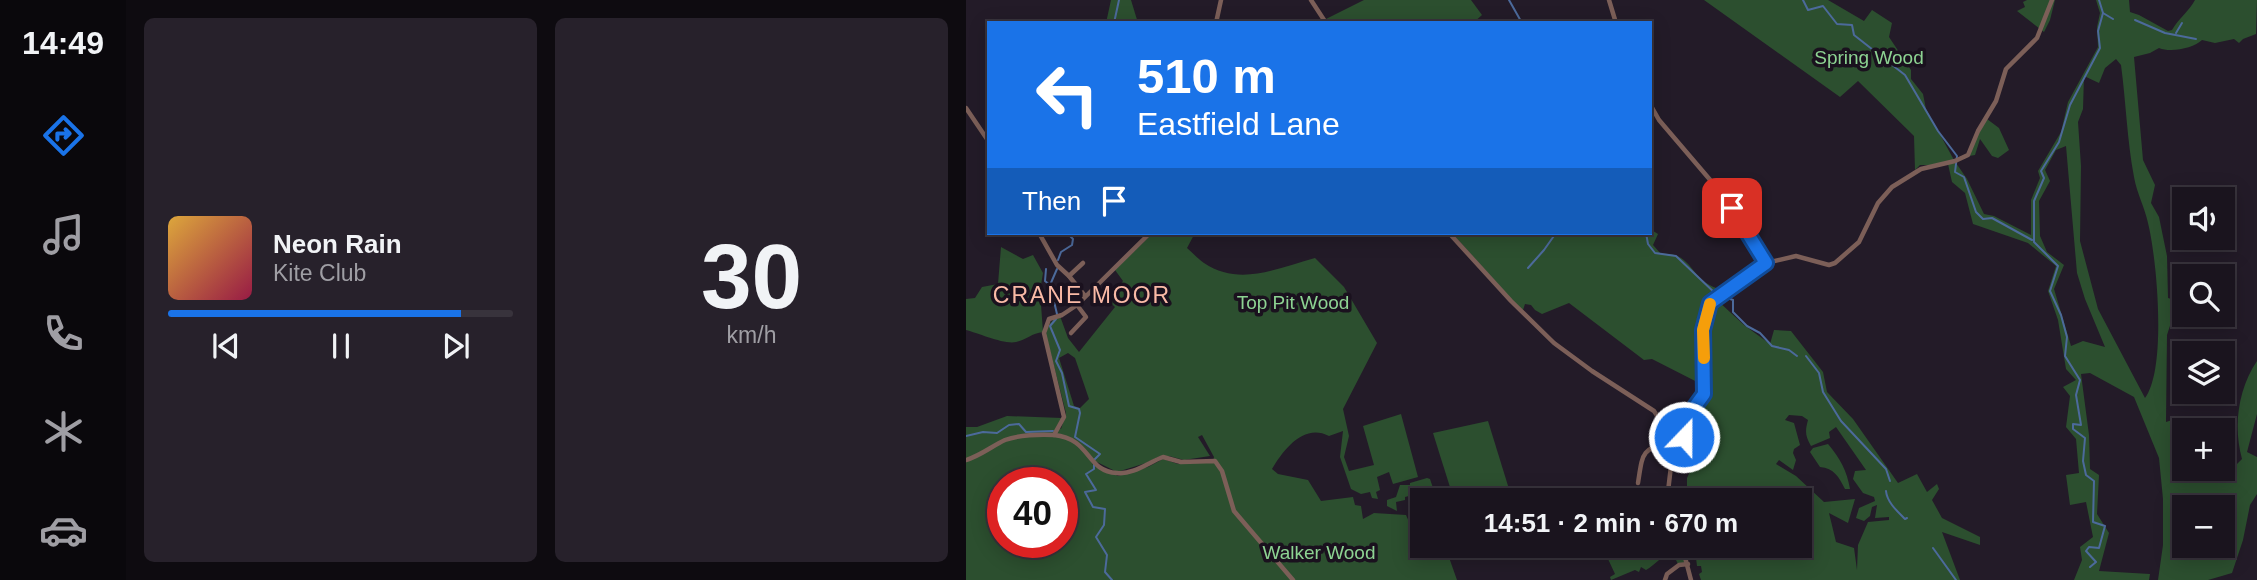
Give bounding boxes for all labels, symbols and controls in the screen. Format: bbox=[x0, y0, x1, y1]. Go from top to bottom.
text: 14:49 bbox=[22, 25, 104, 61]
park label: Spring Wood bbox=[1814, 47, 1924, 68]
icon: left bbox=[1022, 49, 1113, 140]
text: 510 m bbox=[1137, 49, 1276, 103]
text: Eastfield Lane bbox=[1137, 106, 1340, 142]
icon: directions bbox=[39, 111, 88, 160]
pin bbox=[1702, 178, 1762, 238]
icon: arrive bbox=[1095, 182, 1133, 220]
text: Then bbox=[1022, 186, 1081, 216]
map controls bbox=[2172, 187, 2235, 558]
button: sound bbox=[2172, 187, 2235, 250]
icon: arrive bbox=[1713, 189, 1751, 227]
icon: music bbox=[39, 210, 88, 259]
text: 30 bbox=[701, 226, 802, 327]
text: Neon Rain bbox=[273, 229, 402, 259]
text: Kite Club bbox=[273, 260, 366, 286]
button: search bbox=[2172, 264, 2235, 327]
district label: CRANE MOOR bbox=[993, 282, 1171, 308]
park label: Top Pit Wood bbox=[1237, 292, 1349, 313]
icon: phone bbox=[39, 309, 88, 358]
text: km/h bbox=[727, 322, 776, 348]
icon: previous bbox=[207, 327, 245, 365]
icon: pause bbox=[322, 327, 360, 365]
icon: next bbox=[437, 327, 475, 365]
button: layers bbox=[2172, 341, 2235, 404]
position arrow bbox=[1647, 400, 1721, 474]
icon: climate bbox=[39, 407, 88, 456]
button: + bbox=[2172, 418, 2235, 481]
speed limit sign: 40 bbox=[987, 467, 1078, 558]
button: − bbox=[2172, 495, 2235, 558]
icon: car bbox=[39, 506, 88, 555]
text: 14:51 · 2 min · 670 m bbox=[1484, 508, 1738, 538]
park label: Walker Wood bbox=[1263, 542, 1375, 563]

